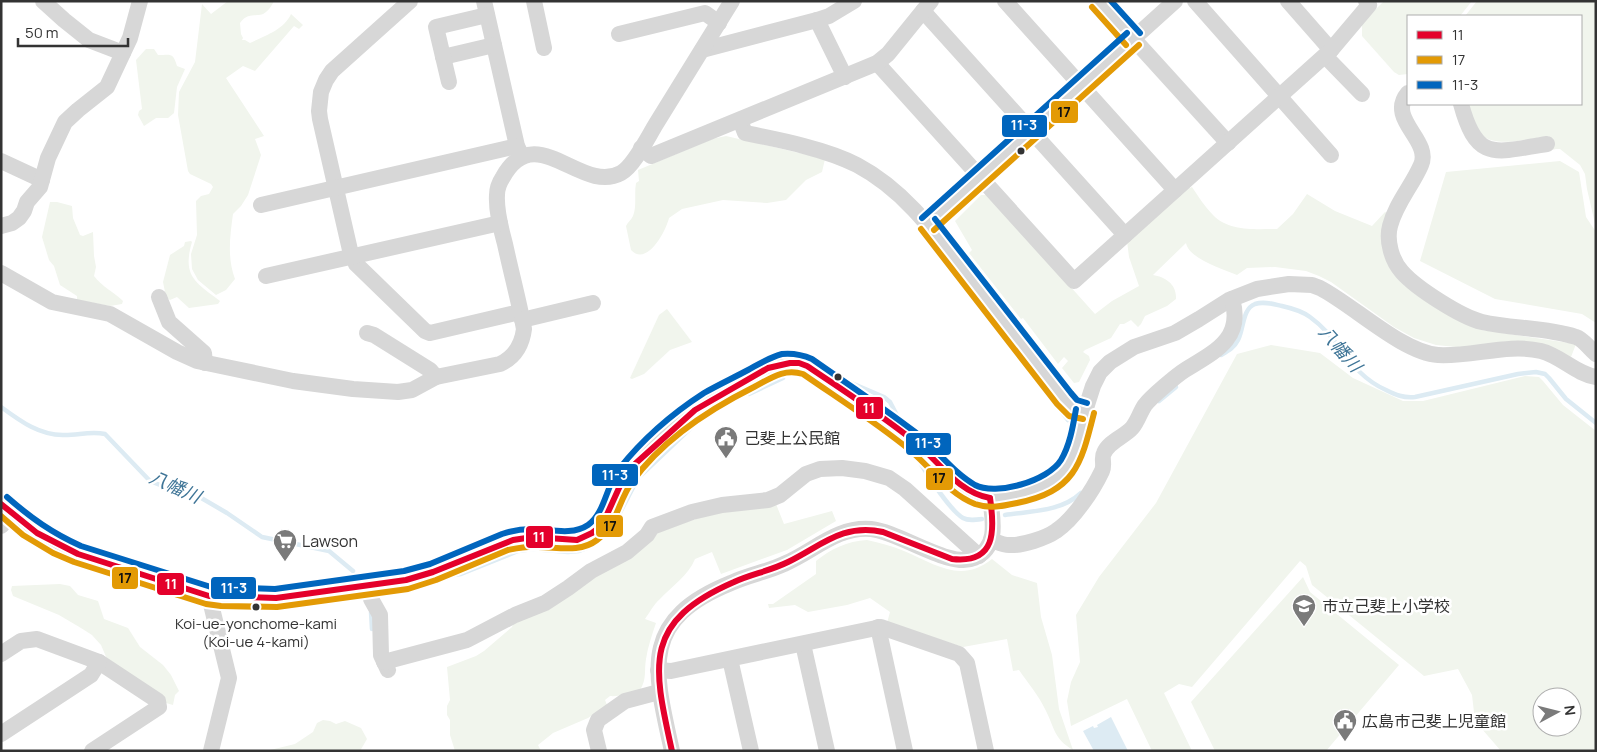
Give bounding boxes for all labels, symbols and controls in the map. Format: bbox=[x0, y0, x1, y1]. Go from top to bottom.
scale bar bbox=[18, 15, 128, 47]
legend bbox=[1407, 15, 1582, 105]
text: 50 m bbox=[25, 22, 59, 43]
text: 11 bbox=[1452, 24, 1464, 45]
text: 17 bbox=[1452, 49, 1465, 70]
text: 11-3 bbox=[1452, 74, 1478, 95]
line badge: 17 bbox=[1050, 100, 1079, 124]
text: 17 bbox=[1057, 102, 1071, 121]
line badge: 11-3 bbox=[1001, 114, 1048, 138]
text: 11-3 bbox=[1011, 115, 1037, 134]
unlabelled marker bbox=[1016, 146, 1026, 156]
water label: 八幡川 bbox=[1314, 320, 1369, 378]
unlabelled marker bbox=[833, 372, 843, 382]
line badge: 11 bbox=[855, 396, 884, 420]
text: 11 bbox=[863, 398, 875, 417]
public building icon: 己斐上公民館 bbox=[713, 425, 739, 459]
place label: 己斐上公民館 bbox=[744, 427, 840, 449]
line badge: 11-3 bbox=[905, 432, 952, 456]
text: 11-3 bbox=[915, 433, 941, 452]
line badge: 11-3 bbox=[591, 463, 639, 487]
water label: 八幡川 bbox=[146, 464, 207, 509]
text: 11-3 bbox=[602, 465, 628, 484]
line badge: 17 bbox=[925, 467, 954, 491]
text: 17 bbox=[932, 468, 946, 487]
line badge: 17 bbox=[595, 514, 624, 538]
text: 17 bbox=[603, 516, 617, 535]
line badge: 11 bbox=[525, 525, 554, 549]
text: 11 bbox=[533, 527, 545, 546]
supermarket icon: Lawson bbox=[272, 528, 298, 562]
place label: Lawson bbox=[302, 530, 358, 552]
line badge: 17 bbox=[111, 566, 139, 590]
text: 17 bbox=[118, 568, 132, 587]
line badge: 11 bbox=[156, 572, 185, 596]
text: 11 bbox=[165, 574, 177, 593]
line badge: 11-3 bbox=[210, 576, 257, 600]
text: 11-3 bbox=[221, 578, 247, 597]
school or university icon: 市立己斐上小学校 bbox=[1291, 593, 1317, 627]
place label: 市立己斐上小学校 bbox=[1322, 595, 1450, 617]
marker: Koi-ue-yonchome-kami (Koi-ue 4-kami) bbox=[251, 602, 261, 612]
place label: Koi-ue-yonchome-kami (Koi-ue 4-kami) bbox=[175, 613, 337, 652]
north arrow bbox=[1532, 687, 1582, 737]
text: N bbox=[1560, 704, 1580, 717]
public building icon: 広島市己斐上児童館 bbox=[1332, 708, 1358, 742]
place label: 広島市己斐上児童館 bbox=[1362, 710, 1506, 732]

